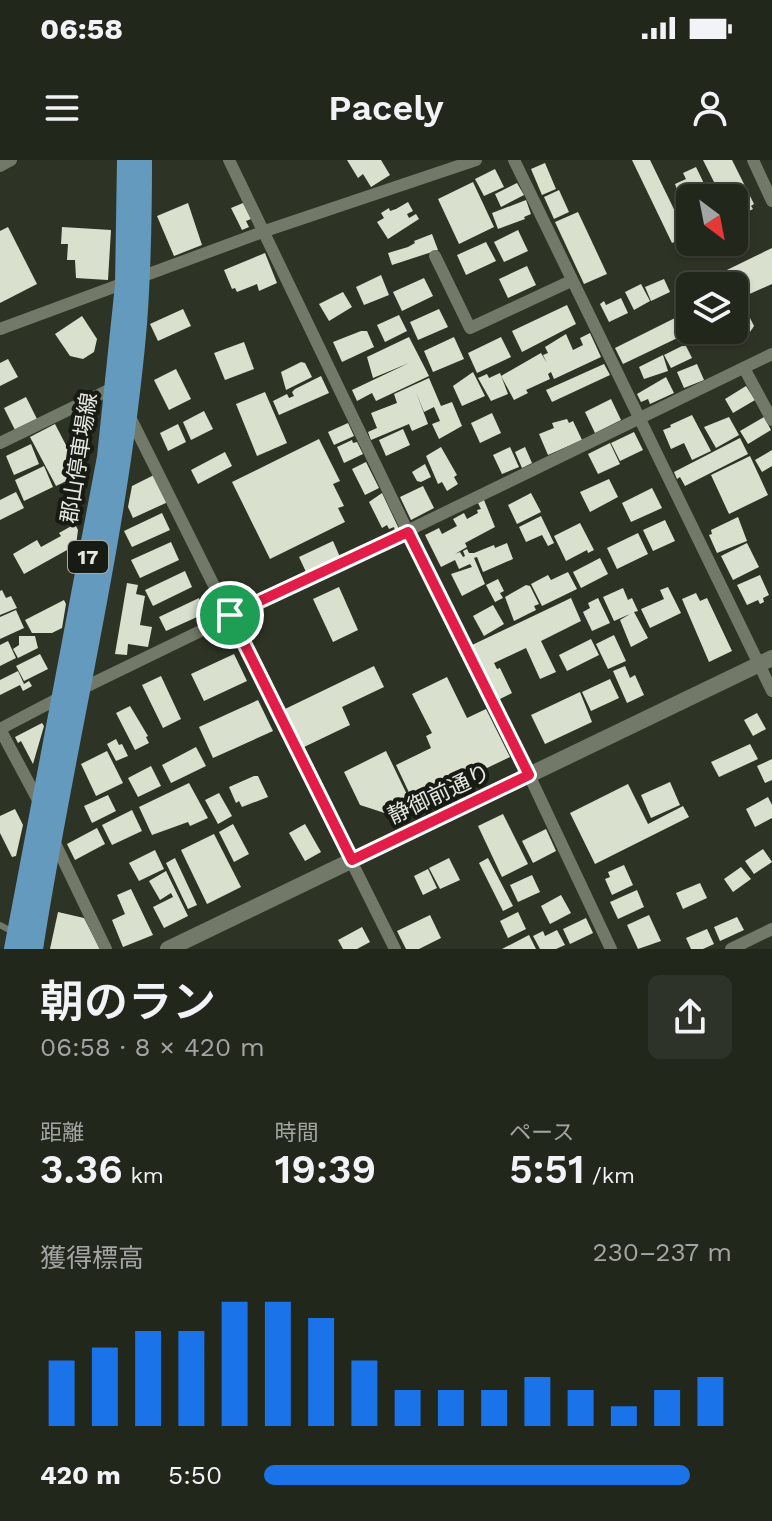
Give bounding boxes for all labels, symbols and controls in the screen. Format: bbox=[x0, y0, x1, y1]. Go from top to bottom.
text: 06:58 bbox=[40, 11, 123, 46]
icon: menu bbox=[40, 86, 84, 130]
icon: person bbox=[688, 86, 732, 130]
text: Pacely bbox=[328, 87, 444, 129]
north arrow bbox=[676, 184, 748, 256]
map controls bbox=[676, 184, 748, 344]
button: layers bbox=[676, 272, 748, 344]
street label: 郡山停車場線 bbox=[56, 391, 102, 525]
road number: 17 bbox=[68, 541, 108, 573]
pin bbox=[196, 581, 264, 649]
icon: arrive bbox=[208, 593, 252, 637]
street label: 静御前通り bbox=[384, 759, 494, 829]
button: share bbox=[648, 975, 732, 1059]
text: 朝のラン bbox=[40, 976, 216, 1028]
text: 06:58 · 8 × 420 m bbox=[40, 1032, 265, 1062]
text: 距離 bbox=[40, 1120, 84, 1145]
text: 時間 bbox=[275, 1120, 319, 1145]
text: ペース bbox=[509, 1120, 574, 1145]
text: 3.36 bbox=[40, 1146, 123, 1193]
text: 19:39 bbox=[275, 1146, 376, 1193]
text: 5:51 bbox=[509, 1146, 585, 1193]
text: km bbox=[123, 1163, 164, 1188]
text: /km bbox=[585, 1163, 635, 1188]
text: 230–237 m bbox=[593, 1237, 732, 1267]
text: 獲得標高 bbox=[40, 1243, 144, 1273]
text: 420 m bbox=[40, 1460, 121, 1490]
text: 5:50 bbox=[168, 1460, 222, 1490]

